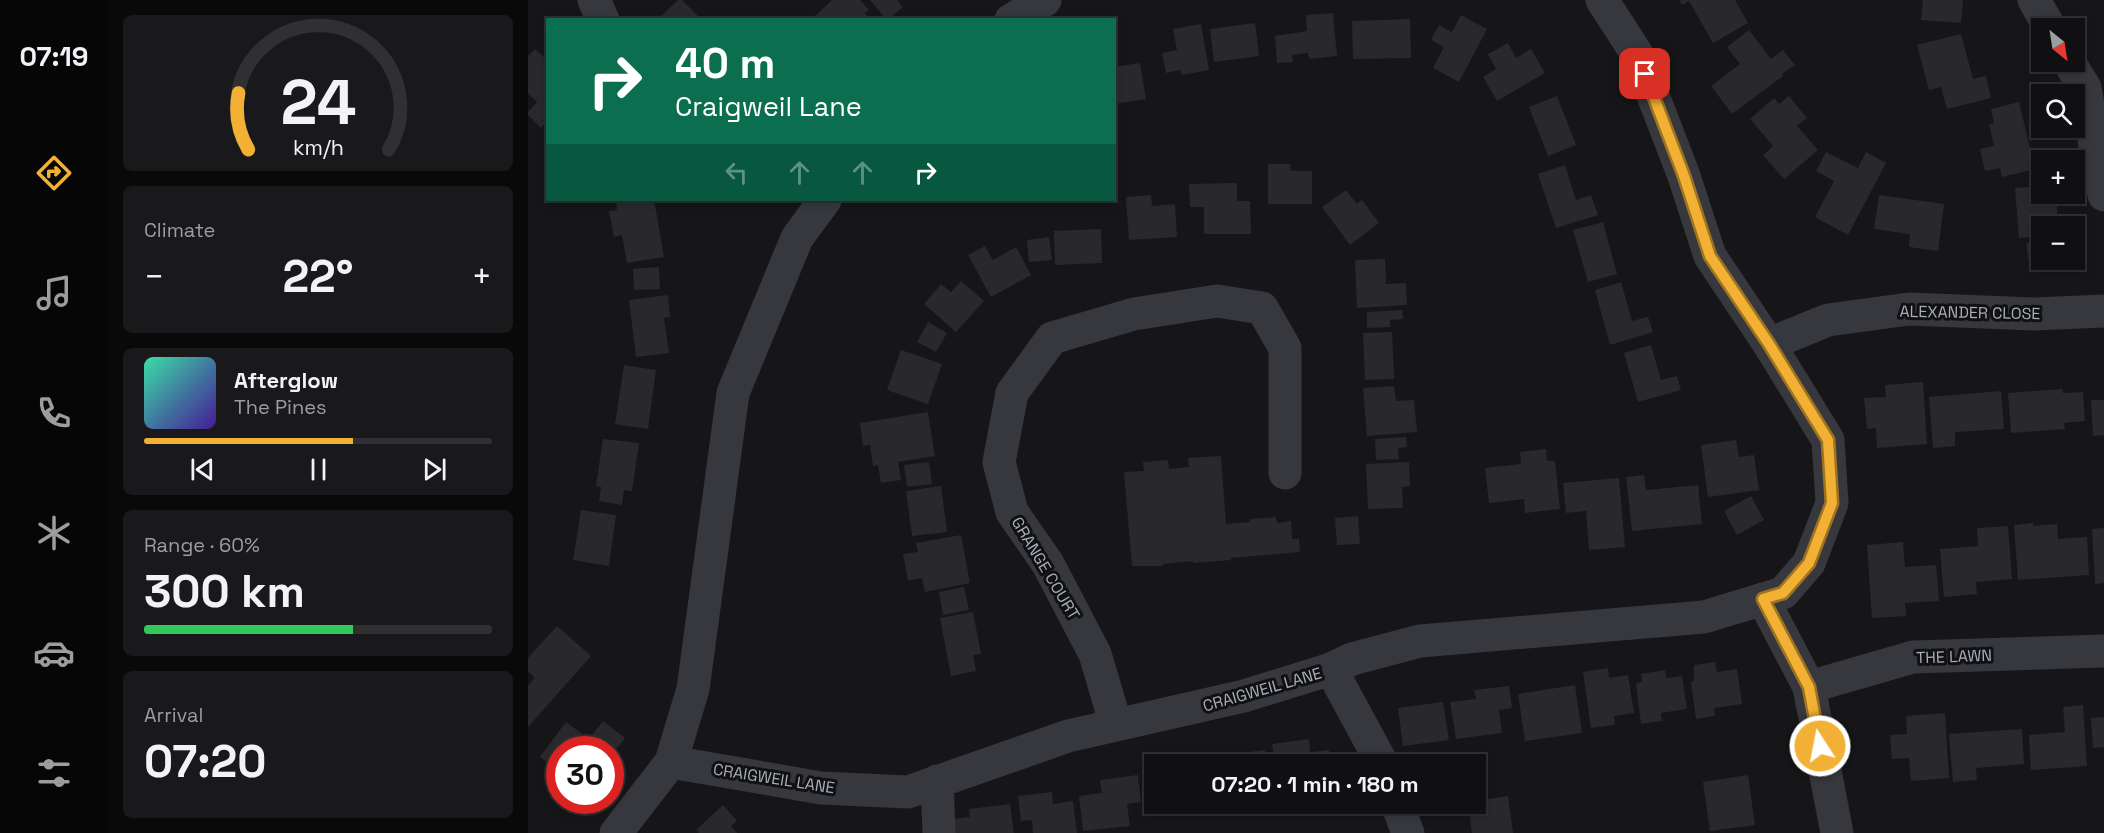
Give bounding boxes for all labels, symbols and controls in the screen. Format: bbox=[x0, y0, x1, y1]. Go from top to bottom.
north arrow bbox=[2031, 18, 2085, 72]
map controls bbox=[2031, 18, 2085, 270]
text: 40 m bbox=[675, 37, 775, 90]
text: 07:19 bbox=[20, 39, 88, 74]
icon: right bbox=[576, 42, 654, 120]
pin bbox=[1619, 48, 1670, 99]
icon: arrive bbox=[1628, 57, 1661, 90]
text: 24 bbox=[280, 63, 356, 142]
button: search bbox=[2031, 84, 2085, 138]
text: Craigweil Lane bbox=[675, 89, 862, 124]
text: km/h bbox=[292, 134, 344, 161]
button: + bbox=[2031, 150, 2085, 204]
icon: directions bbox=[33, 152, 75, 194]
icon: left bbox=[720, 156, 753, 189]
icon: ahead bbox=[783, 156, 816, 189]
icon: ahead bbox=[846, 156, 879, 189]
icon: right bbox=[909, 156, 942, 189]
button: − bbox=[2031, 216, 2085, 270]
text: Climate bbox=[144, 217, 215, 243]
text: 22° bbox=[282, 248, 354, 305]
text: − bbox=[144, 256, 164, 298]
text: + bbox=[472, 256, 492, 298]
icon: music bbox=[33, 272, 75, 314]
street label: ALEXANDER CLOSE bbox=[1899, 301, 2041, 324]
text: Afterglow bbox=[234, 366, 338, 394]
icon: phone bbox=[33, 392, 75, 434]
text: The Pines bbox=[234, 394, 327, 420]
icon: previous bbox=[186, 453, 219, 486]
icon: pause bbox=[302, 453, 335, 486]
icon: next bbox=[418, 453, 451, 486]
icon: climate bbox=[33, 512, 75, 554]
street label: GRANGE COURT bbox=[1007, 513, 1084, 623]
text: Range · 60% bbox=[144, 532, 260, 558]
text: 300 km bbox=[144, 563, 305, 620]
icon: car bbox=[33, 632, 75, 674]
street label: THE LAWN bbox=[1916, 645, 1992, 668]
street label: CRAIGWEIL LANE bbox=[1200, 662, 1324, 716]
text: Arrival bbox=[144, 702, 203, 728]
position arrow bbox=[1788, 714, 1852, 778]
text: 07:20 bbox=[144, 733, 267, 790]
speed limit sign: 30 bbox=[546, 736, 624, 814]
icon: filters bbox=[33, 752, 75, 794]
street label: CRAIGWEIL LANE bbox=[712, 759, 836, 798]
text: 07:20 · 1 min · 180 m bbox=[1211, 770, 1419, 798]

